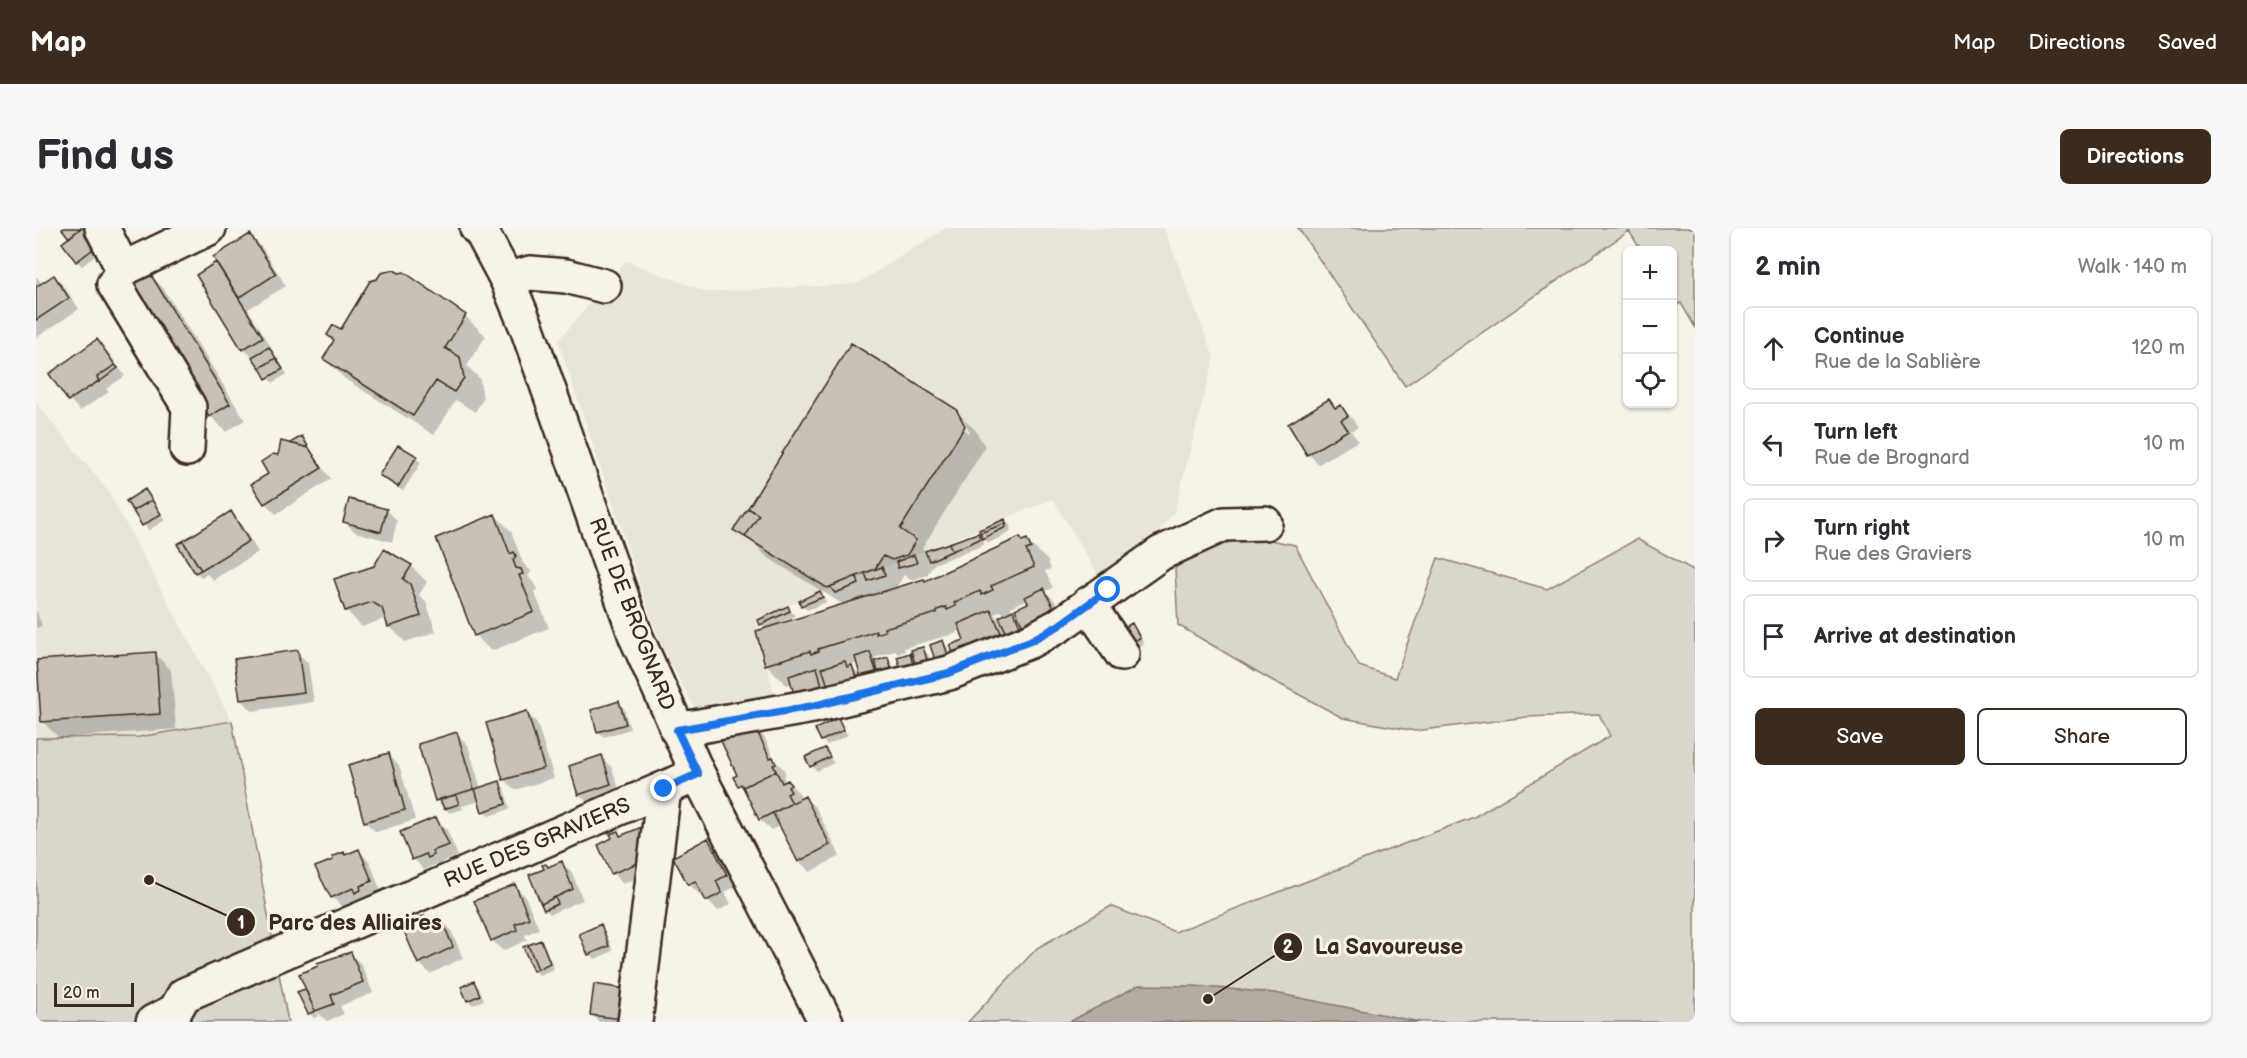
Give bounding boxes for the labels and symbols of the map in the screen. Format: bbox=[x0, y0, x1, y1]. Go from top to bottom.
street label: RUE DE BROGNARD bbox=[584, 514, 680, 714]
route start bbox=[1094, 576, 1120, 602]
route end bbox=[650, 775, 676, 801]
street label: RUE DES GRAVIERS bbox=[440, 792, 634, 894]
callout: Parc des Alliaires bbox=[226, 902, 454, 942]
text: Parc des Alliaires bbox=[268, 910, 442, 937]
text: 1 bbox=[237, 913, 245, 934]
callout: La Savoureuse bbox=[1273, 927, 1475, 967]
text: La Savoureuse bbox=[1315, 934, 1463, 961]
text: 2 bbox=[1283, 937, 1294, 958]
scale bar bbox=[54, 980, 134, 1008]

